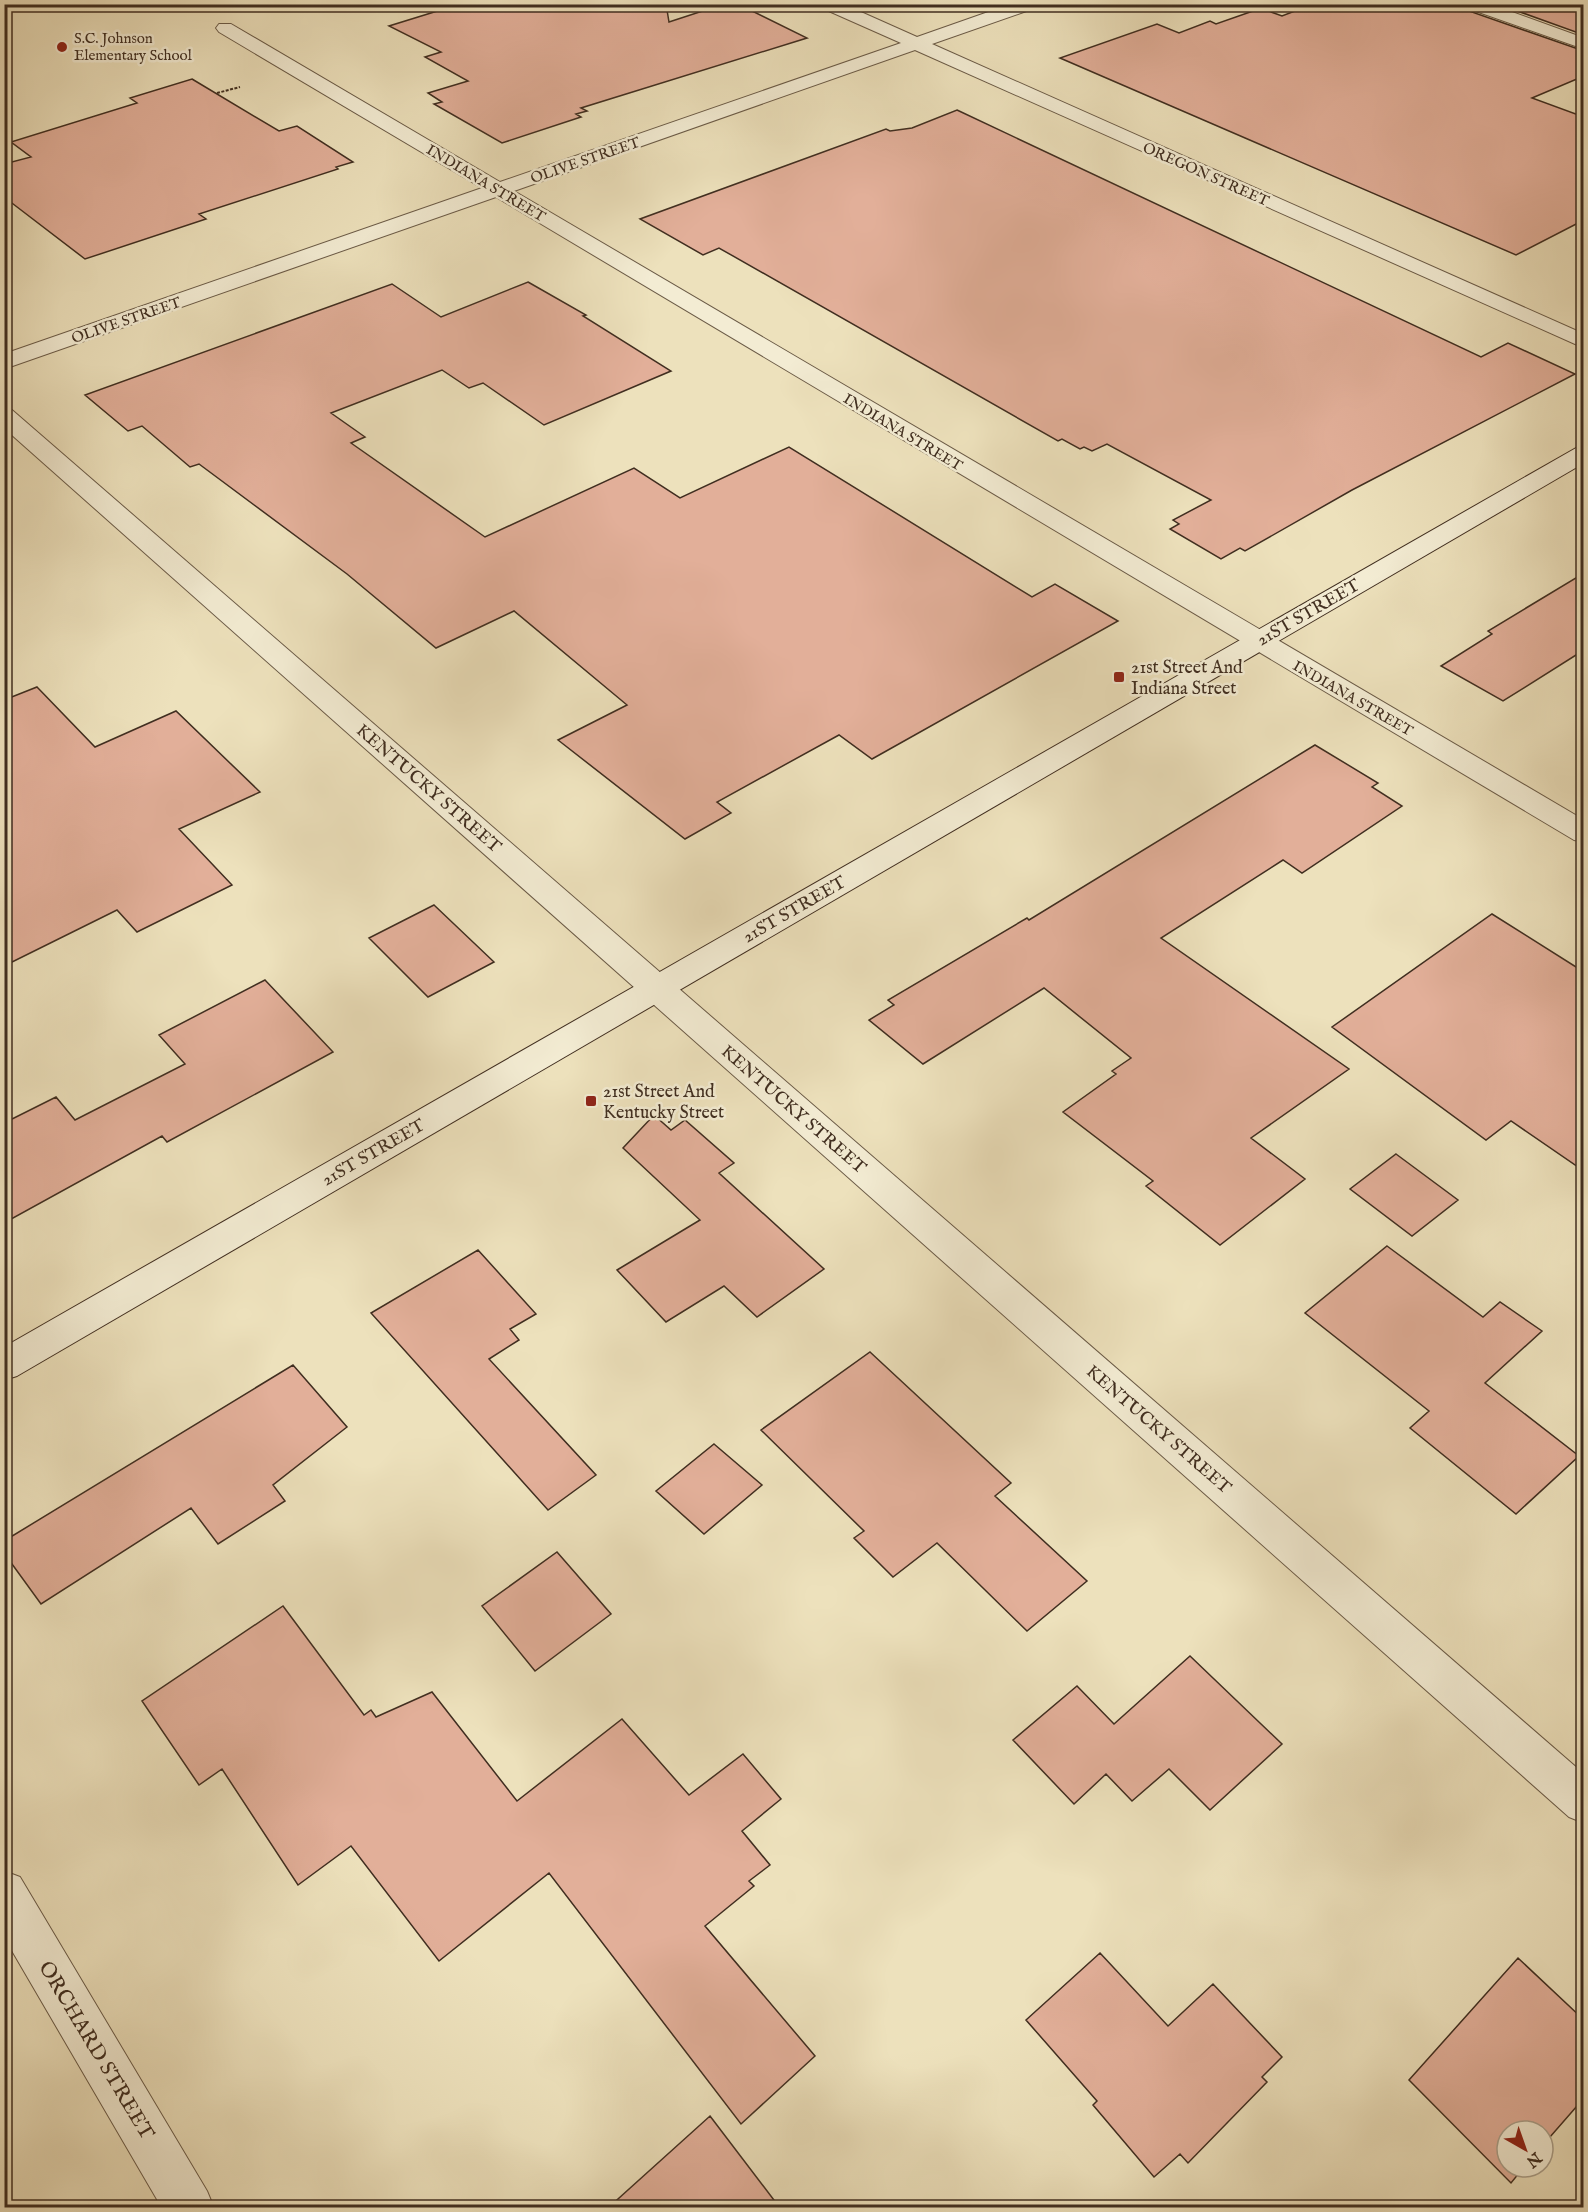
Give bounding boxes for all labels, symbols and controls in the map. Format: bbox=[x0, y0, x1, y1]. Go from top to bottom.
place label: S.C. Johnson Elementary School bbox=[74, 29, 193, 65]
marker: S.C. Johnson Elementary School bbox=[55, 40, 69, 54]
street label: OLIVE STREET bbox=[528, 133, 642, 188]
street label: OREGON STREET bbox=[1140, 138, 1272, 211]
street label: INDIANA STREET bbox=[423, 140, 549, 227]
street label: OLIVE STREET bbox=[69, 293, 183, 348]
street label: INDIANA STREET bbox=[840, 389, 966, 476]
street label: 21ST STREET bbox=[1253, 574, 1364, 652]
street label: INDIANA STREET bbox=[1289, 656, 1416, 741]
place label: 21st Street And Indiana Street bbox=[1131, 657, 1243, 701]
marker: 21st Street And Indiana Street bbox=[1112, 670, 1126, 684]
street label: KENTUCKY STREET bbox=[351, 720, 505, 859]
street label: 21ST STREET bbox=[739, 871, 850, 949]
street label: KENTUCKY STREET bbox=[716, 1041, 870, 1180]
place label: 21st Street And Kentucky Street bbox=[603, 1081, 724, 1125]
marker: 21st Street And Kentucky Street bbox=[584, 1094, 598, 1108]
street label: 21ST STREET bbox=[318, 1114, 429, 1192]
street label: KENTUCKY STREET bbox=[1081, 1361, 1235, 1500]
street label: ORCHARD STREET bbox=[32, 1957, 160, 2146]
north arrow bbox=[1495, 2119, 1555, 2179]
text: N bbox=[1522, 2146, 1546, 2171]

